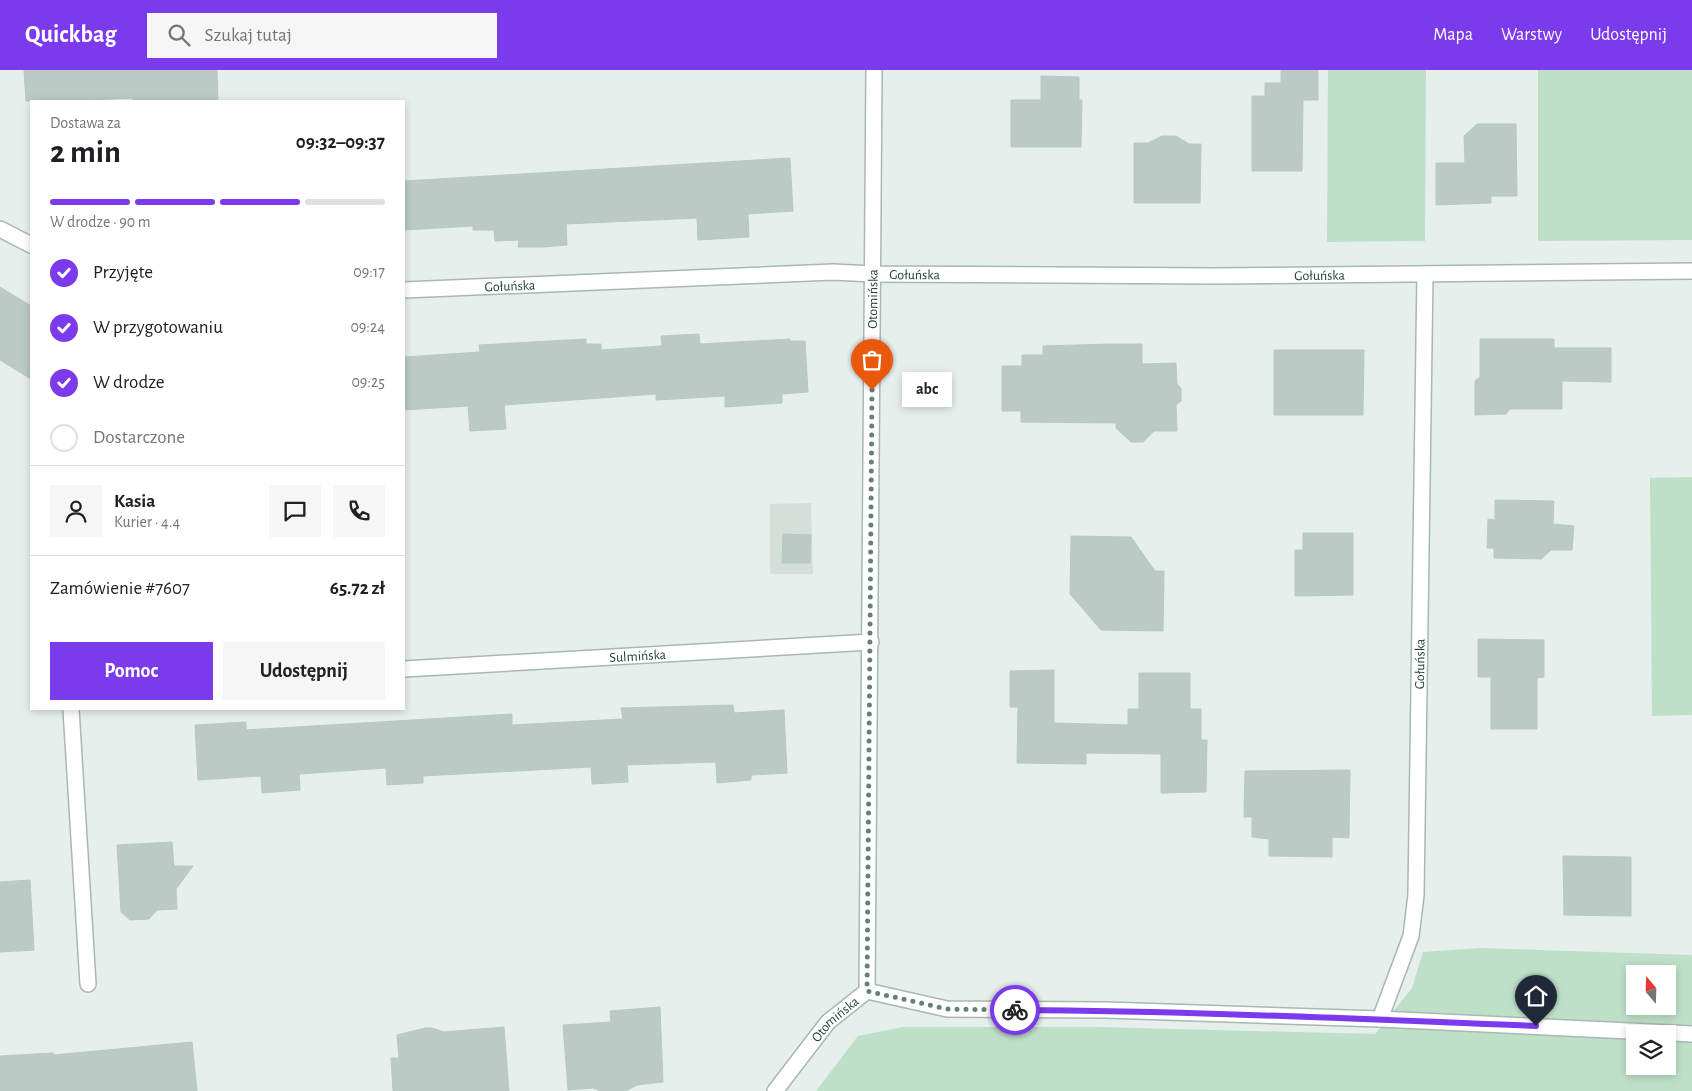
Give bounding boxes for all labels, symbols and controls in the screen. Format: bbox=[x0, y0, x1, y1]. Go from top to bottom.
search box bbox=[147, 13, 497, 58]
icon: search bbox=[165, 21, 193, 49]
text: Quickbag bbox=[25, 23, 117, 47]
text: Szukaj tutaj bbox=[205, 26, 292, 45]
text: Mapa bbox=[1433, 26, 1473, 44]
text: Warstwy bbox=[1501, 26, 1562, 44]
text: Udostępnij bbox=[1590, 26, 1667, 44]
text: Dostawa za bbox=[50, 115, 121, 131]
text: 09:32–09:37 bbox=[296, 133, 385, 152]
text: 2 min bbox=[50, 136, 121, 168]
text: W drodze · 90 m bbox=[50, 214, 151, 230]
icon: check bbox=[50, 259, 78, 287]
text: Przyjęte bbox=[93, 263, 153, 282]
text: 09:17 bbox=[353, 264, 385, 280]
street label: Gołuńska bbox=[889, 268, 940, 282]
street label: Otomińska bbox=[866, 269, 880, 329]
street label: Gołuńska bbox=[1294, 269, 1345, 283]
street label: Gołuńska bbox=[484, 278, 536, 295]
icon: check bbox=[50, 314, 78, 342]
text: W przygotowaniu bbox=[93, 318, 223, 337]
text: 09:24 bbox=[350, 319, 385, 335]
pin bbox=[851, 339, 893, 390]
icon: bag bbox=[858, 346, 886, 374]
icon: check bbox=[50, 369, 78, 397]
callout: abc bbox=[902, 372, 952, 408]
text: W drodze bbox=[93, 373, 165, 392]
text: 09:25 bbox=[351, 374, 385, 390]
text: abc bbox=[916, 381, 938, 397]
text: Dostarczone bbox=[93, 428, 185, 447]
button: person bbox=[50, 485, 102, 537]
button: chat bbox=[269, 485, 321, 537]
button: phone bbox=[333, 485, 385, 537]
text: Kasia bbox=[114, 492, 155, 511]
text: Kurier · 4.4 bbox=[114, 514, 180, 530]
text: Zamówienie #7607 bbox=[50, 579, 190, 598]
text: 65.72 zł bbox=[330, 579, 385, 598]
street label: Gołuńska bbox=[1413, 638, 1428, 689]
button: Pomoc bbox=[50, 642, 213, 700]
button: Udostępnij bbox=[223, 642, 385, 700]
street label: Sulmińska bbox=[609, 648, 667, 665]
north arrow bbox=[1626, 965, 1676, 1015]
map controls bbox=[1626, 965, 1676, 1075]
pin bbox=[1515, 975, 1557, 1026]
icon: home bbox=[1522, 982, 1550, 1010]
courier bbox=[990, 985, 1040, 1035]
street label: Otomińska bbox=[809, 994, 862, 1045]
icon: bike bbox=[1001, 996, 1029, 1024]
button: layers bbox=[1626, 1025, 1676, 1075]

